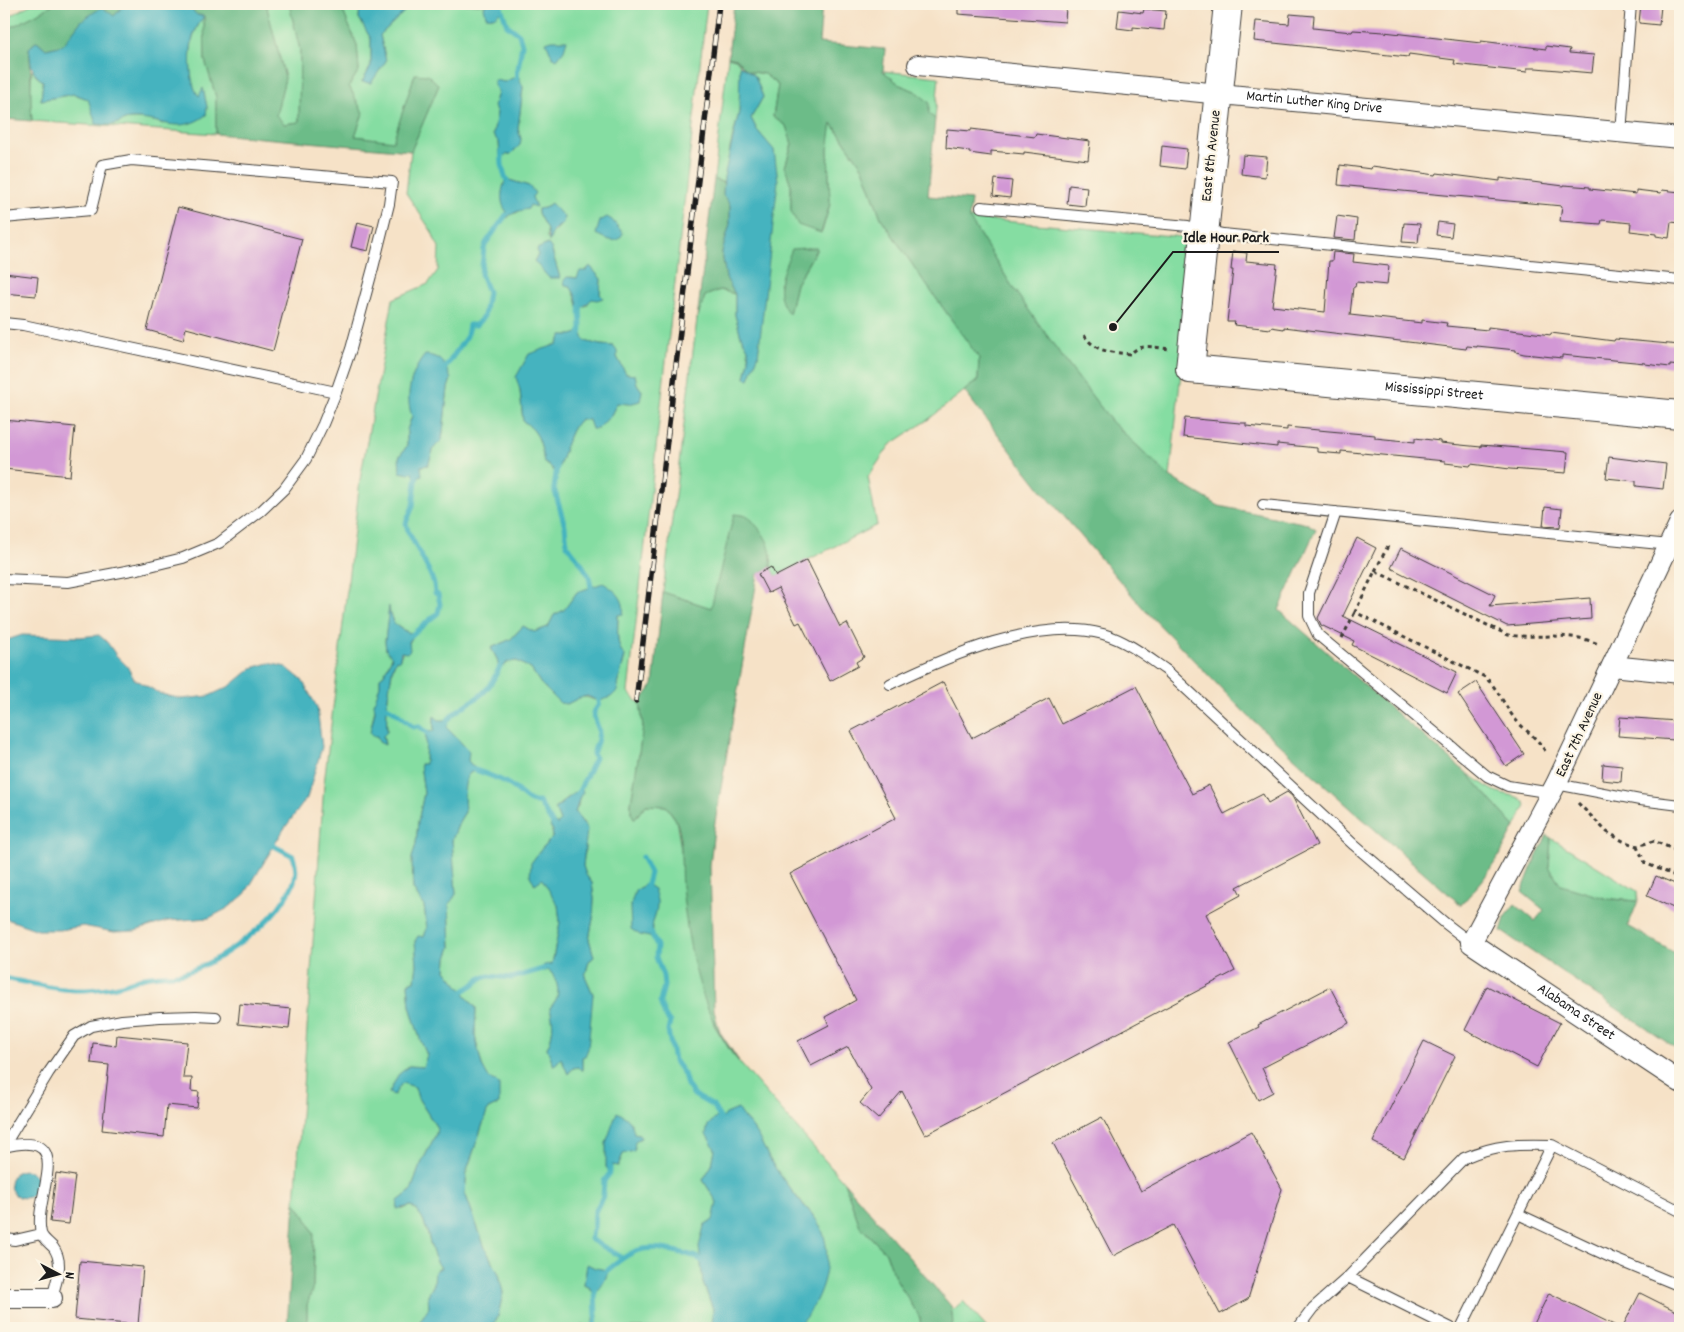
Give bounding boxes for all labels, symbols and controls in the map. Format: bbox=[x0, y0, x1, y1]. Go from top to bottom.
street label: Martin Luther King Drive bbox=[1245, 86, 1383, 120]
street label: East 8th Avenue bbox=[1196, 109, 1228, 203]
callout: Idle Hour Park bbox=[1173, 221, 1279, 252]
text: Idle Hour Park bbox=[1183, 227, 1269, 250]
street label: Mississippi Street bbox=[1384, 376, 1485, 408]
street label: East 7th Avenue bbox=[1551, 688, 1610, 781]
street label: Alabama Street bbox=[1532, 979, 1620, 1047]
north arrow bbox=[32, 1250, 82, 1300]
text: N bbox=[59, 1271, 79, 1280]

